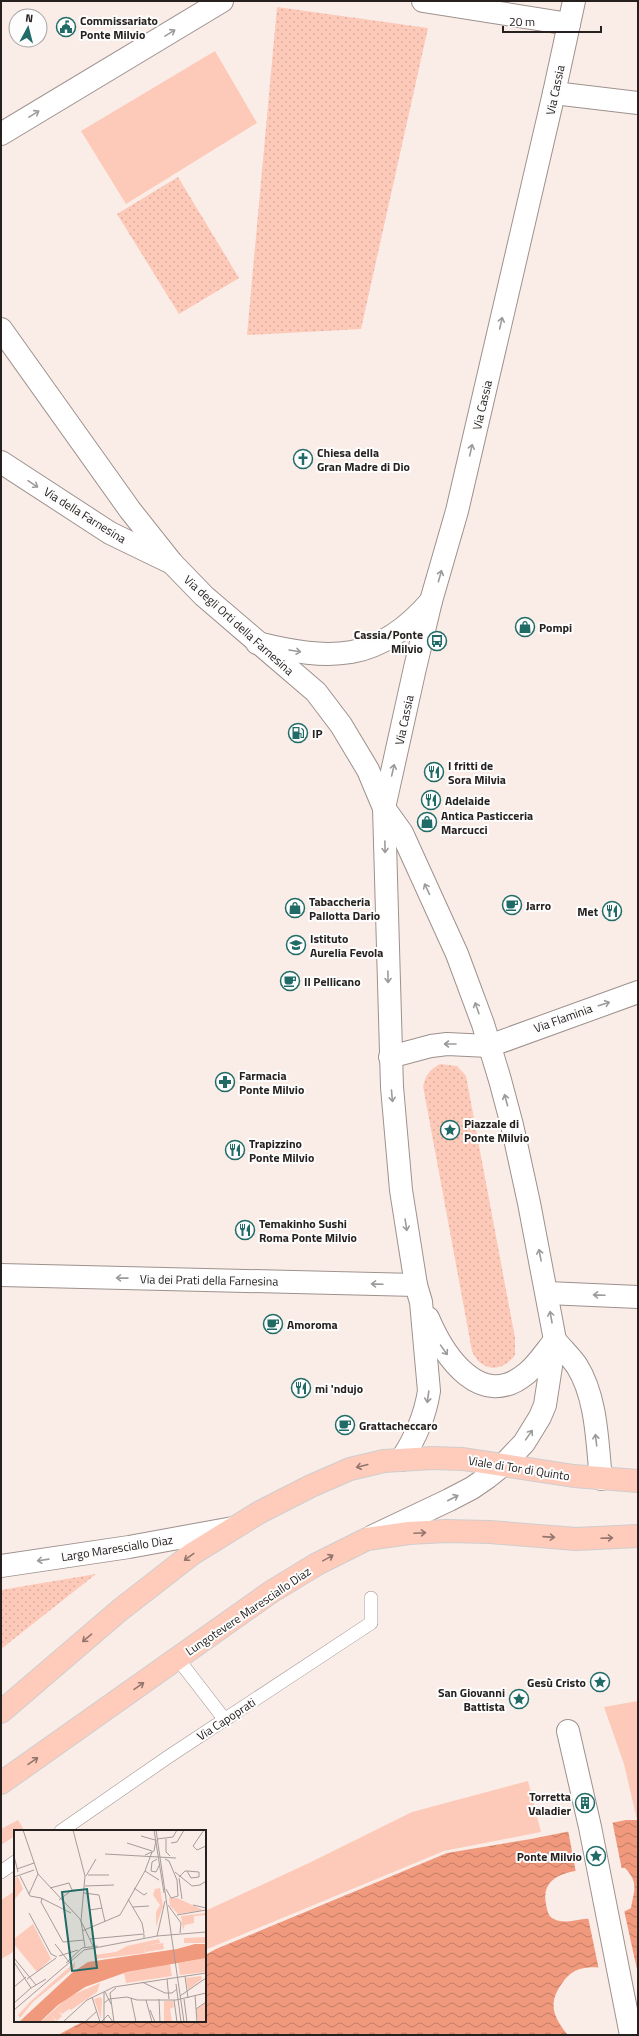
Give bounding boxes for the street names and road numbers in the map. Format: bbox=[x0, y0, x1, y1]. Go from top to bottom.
street label: Via Cassia bbox=[540, 63, 570, 117]
street label: Via Cassia bbox=[467, 378, 497, 432]
street label: Via della Farnesina bbox=[40, 482, 130, 548]
street label: Via degli Orti della Farnesina bbox=[180, 570, 298, 680]
street label: Via Cassia bbox=[389, 693, 419, 747]
street label: Via Flaminia bbox=[531, 999, 595, 1037]
street label: Via dei Prati della Farnesina bbox=[140, 1269, 278, 1291]
street label: Viale di Tor di Quinto bbox=[467, 1451, 571, 1485]
street label: Largo Maresciallo Diaz bbox=[60, 1530, 174, 1566]
street label: Lungotevere Maresciallo Diaz bbox=[182, 1562, 314, 1660]
street label: Via Capoprati bbox=[193, 1693, 259, 1745]

